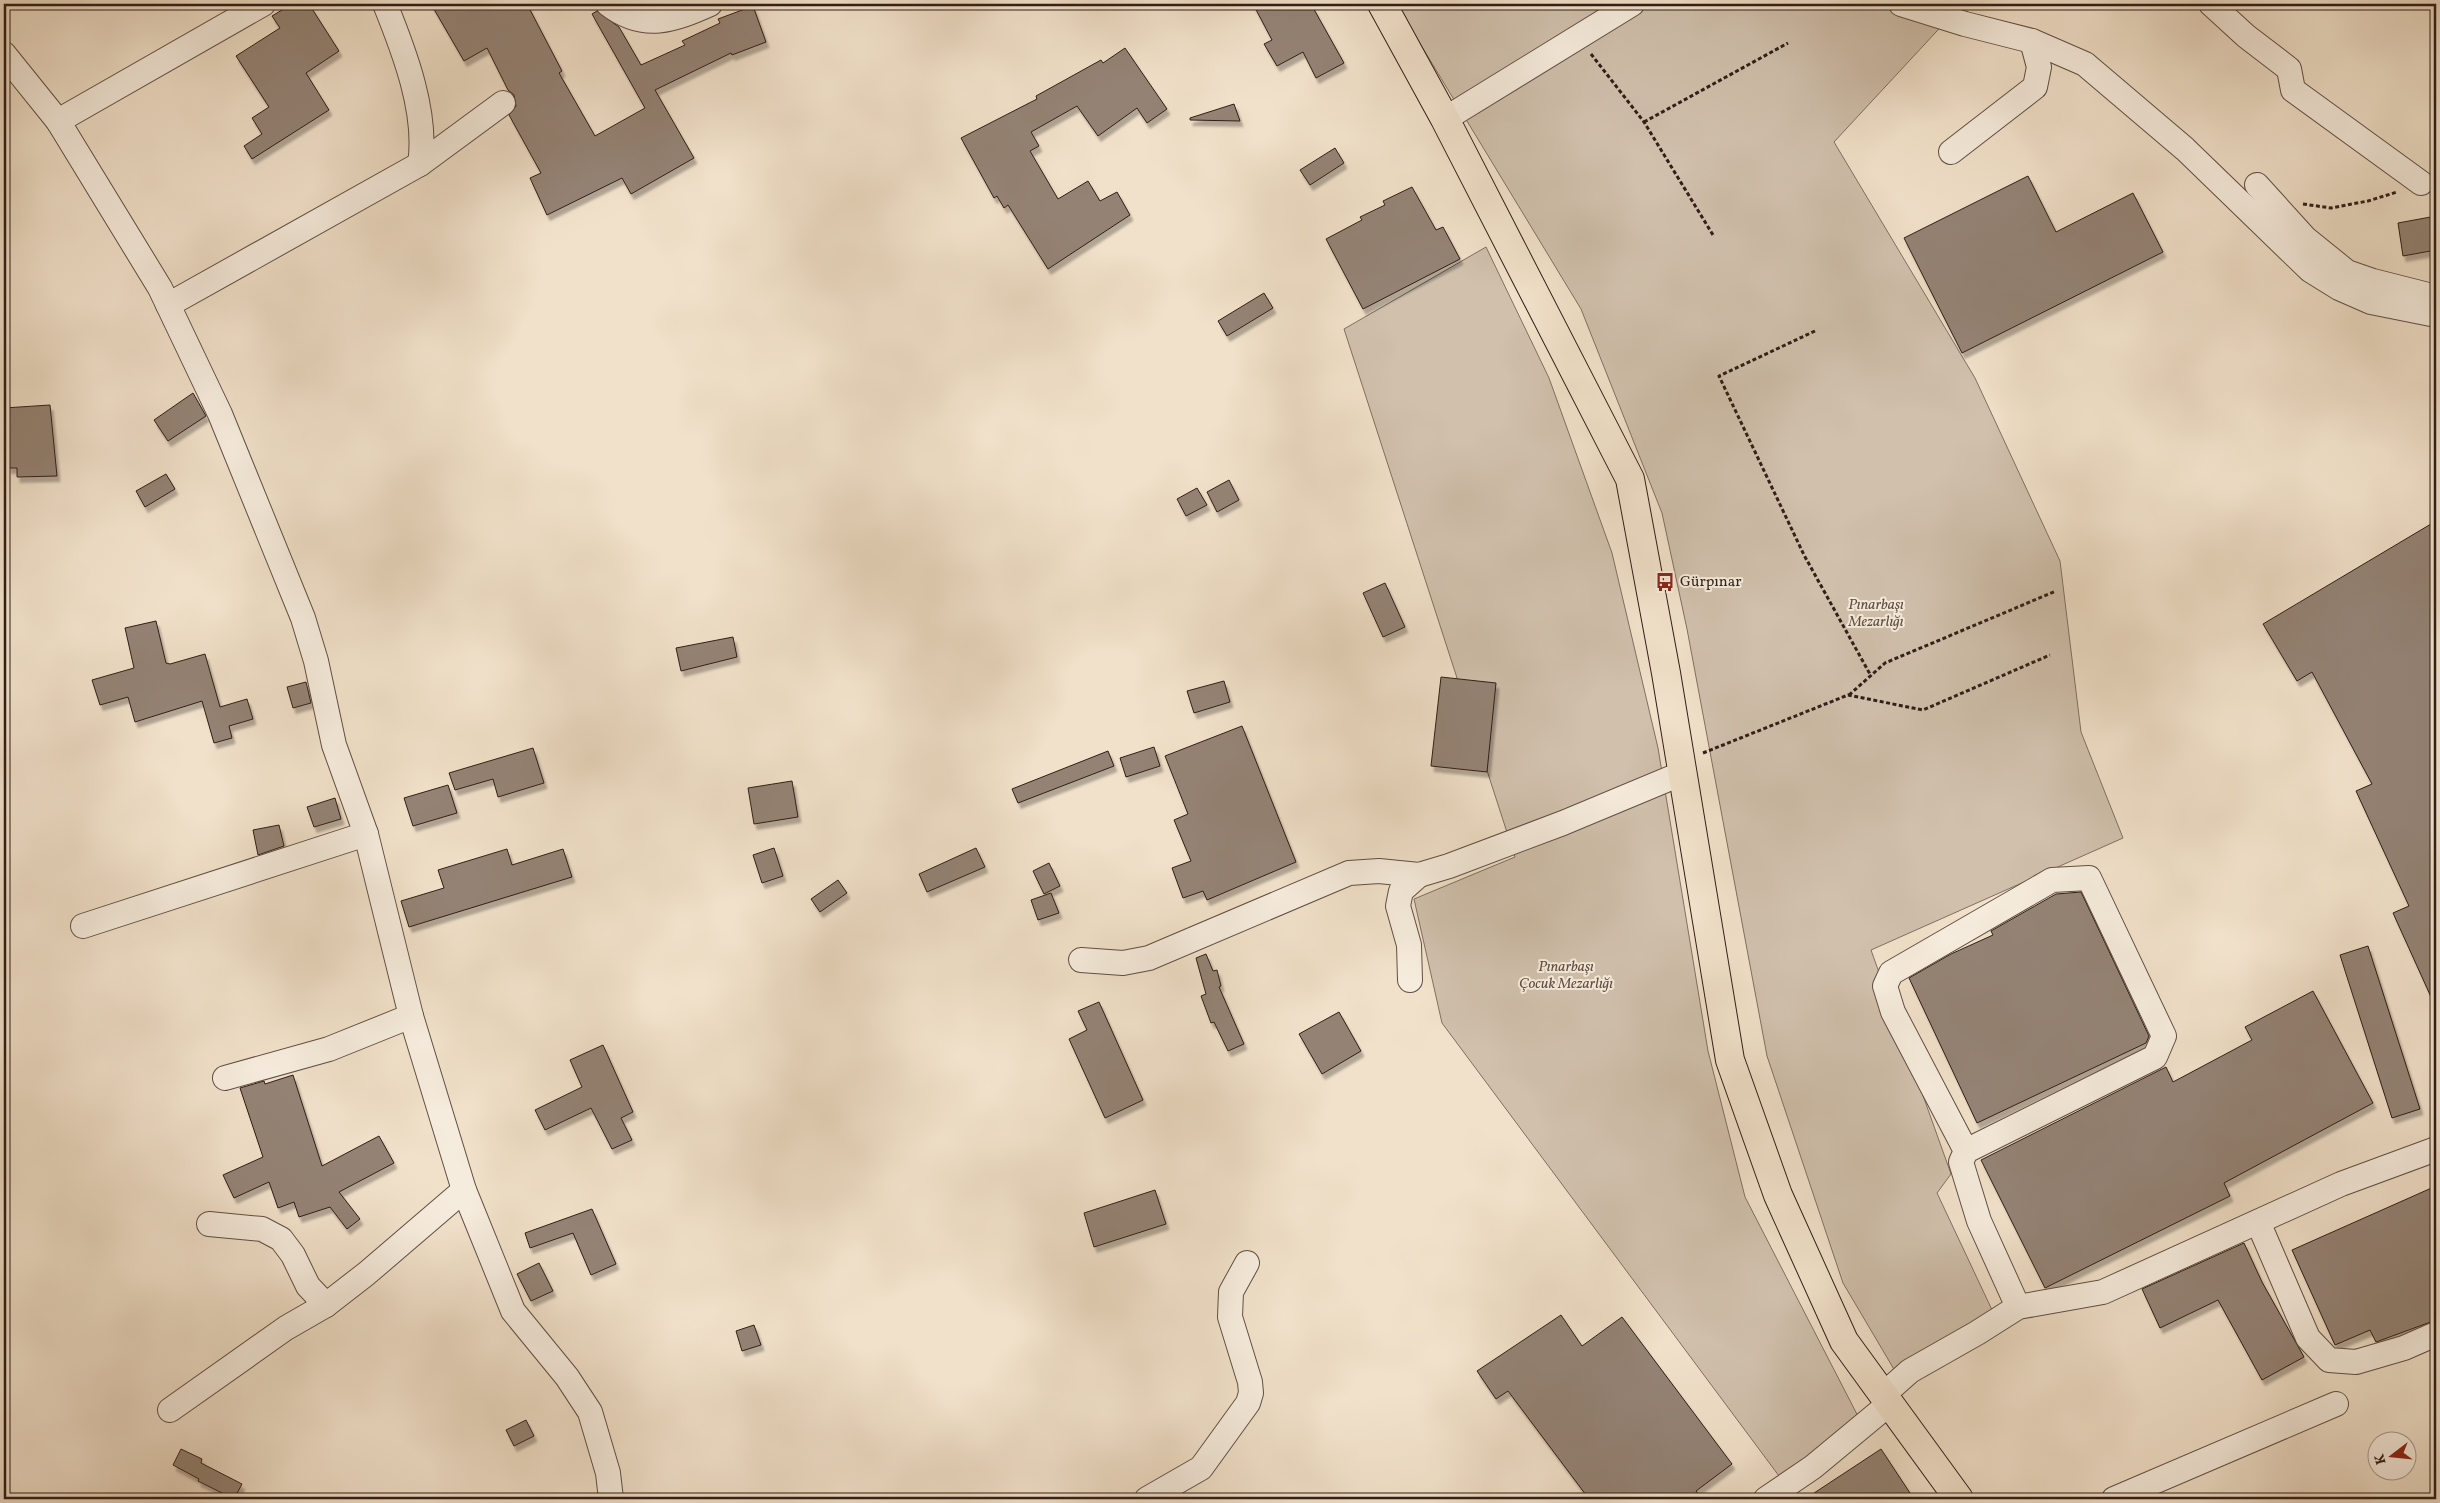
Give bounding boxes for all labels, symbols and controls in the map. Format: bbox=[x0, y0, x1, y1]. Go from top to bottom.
bus stop icon: Gürpınar bbox=[1654, 571, 1676, 593]
place label: Gürpınar bbox=[1680, 572, 1742, 593]
park label: Pınarbaşı Mezarlığı bbox=[1848, 595, 1904, 633]
park label: Pınarbaşı Çocuk Mezarlığı bbox=[1519, 957, 1613, 995]
north arrow bbox=[2368, 1430, 2418, 1480]
text: K bbox=[2370, 1452, 2391, 1467]

